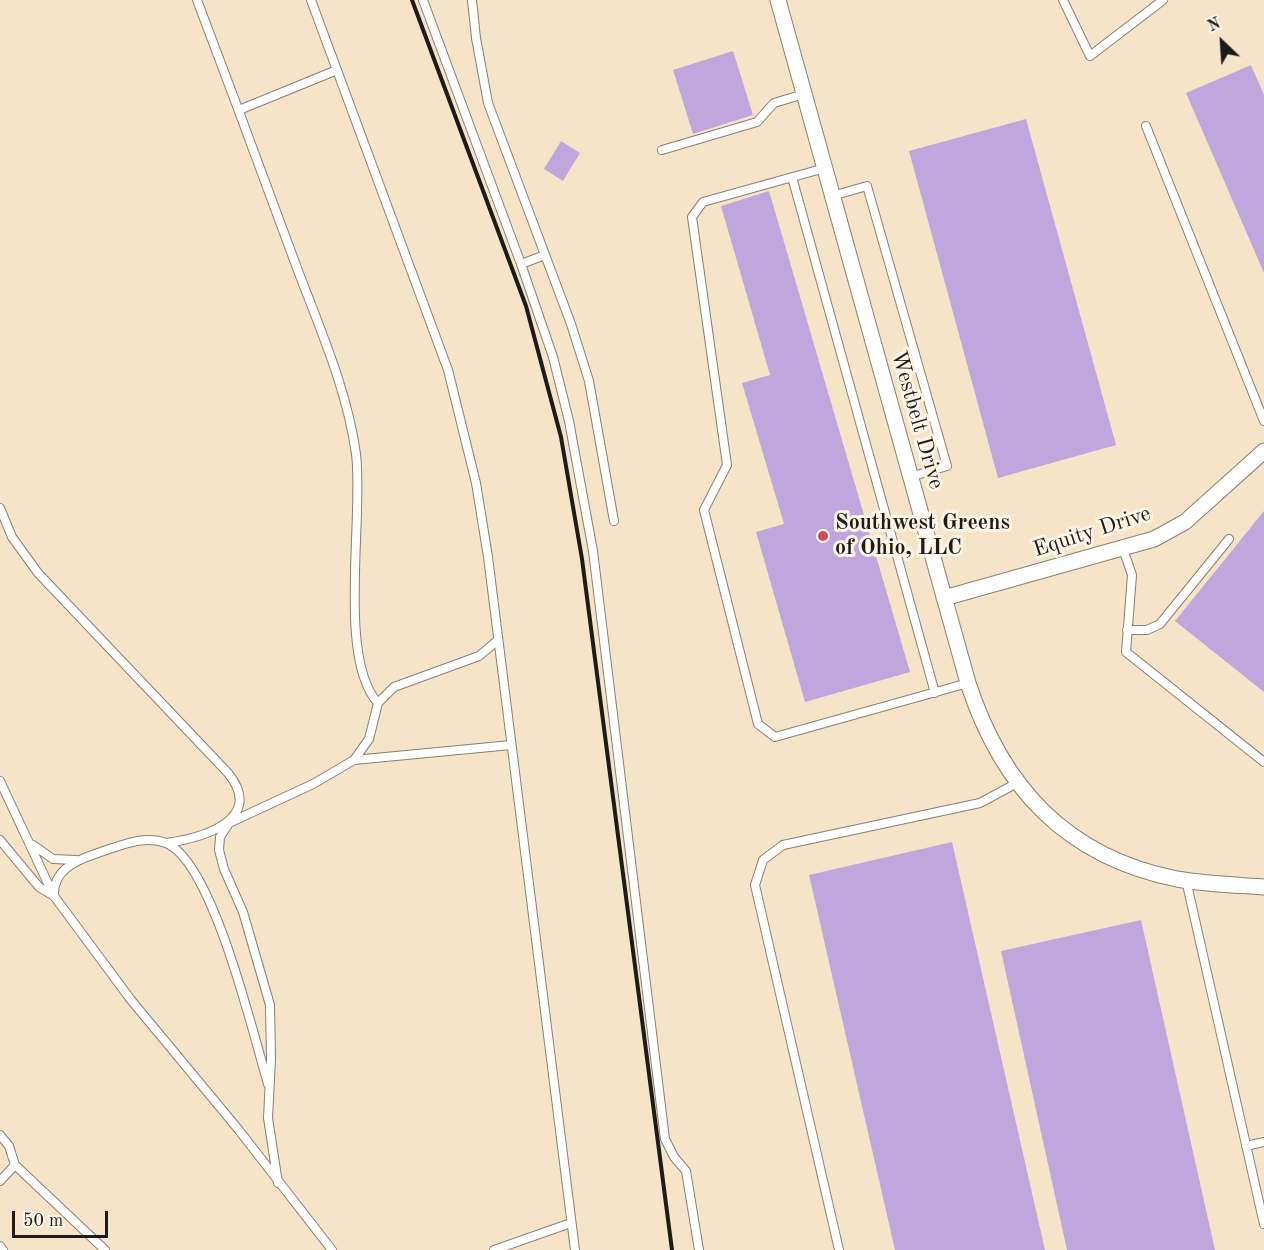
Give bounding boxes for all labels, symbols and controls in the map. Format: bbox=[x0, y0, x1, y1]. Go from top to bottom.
north arrow bbox=[1192, 12, 1252, 72]
text: N bbox=[1205, 16, 1223, 36]
street label: Westbelt Drive bbox=[885, 348, 949, 492]
street label: Equity Drive bbox=[1030, 501, 1154, 563]
place label: Southwest Greens of Ohio, LLC bbox=[835, 510, 1010, 562]
marker: Southwest Greens of Ohio, LLC bbox=[816, 529, 830, 543]
scale bar bbox=[15, 1199, 111, 1237]
text: 50 m bbox=[23, 1212, 63, 1230]

